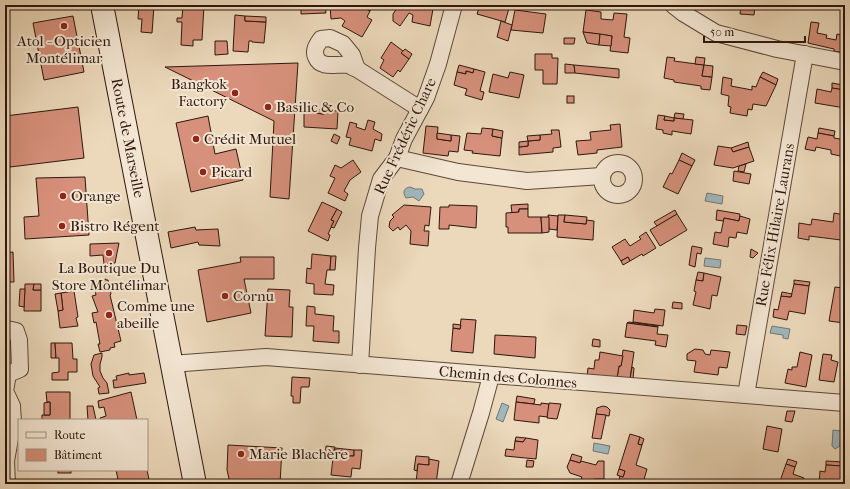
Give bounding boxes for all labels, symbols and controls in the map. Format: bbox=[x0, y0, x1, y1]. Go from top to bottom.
scale bar bbox=[704, 18, 805, 44]
marker: Atol - Opticien Montélimar bbox=[59, 21, 69, 31]
text: 50 m bbox=[710, 25, 734, 39]
place label: Atol - Opticien Montélimar bbox=[16, 32, 111, 67]
street label: Rue Frédéric Chare bbox=[370, 74, 440, 197]
place label: Bangkok Factory bbox=[171, 75, 228, 110]
street label: Route de Marseille bbox=[108, 77, 149, 200]
marker: Bangkok Factory bbox=[230, 88, 240, 98]
place label: Basilic & Co bbox=[276, 98, 355, 116]
marker: Basilic & Co bbox=[263, 102, 273, 112]
place label: Crédit Mutuel bbox=[204, 130, 296, 148]
marker: Crédit Mutuel bbox=[191, 134, 201, 144]
street label: Rue Félix Hilaire Laurans bbox=[752, 142, 798, 308]
place label: Picard bbox=[211, 163, 253, 181]
marker: Picard bbox=[198, 167, 208, 177]
place label: Orange bbox=[71, 187, 121, 205]
marker: Orange bbox=[58, 191, 68, 201]
place label: Bistro Régent bbox=[70, 217, 160, 235]
marker: Bistro Régent bbox=[57, 221, 67, 231]
marker: La Boutique Du Store Montélimar bbox=[104, 248, 114, 258]
place label: La Boutique Du Store Montélimar bbox=[52, 259, 167, 294]
place label: Cornu bbox=[233, 287, 275, 305]
marker: Cornu bbox=[220, 291, 230, 301]
place label: Comme une abeille bbox=[117, 297, 195, 332]
marker: Comme une abeille bbox=[104, 310, 114, 320]
street label: Chemin des Colonnes bbox=[438, 362, 578, 392]
legend bbox=[18, 419, 148, 471]
text: Route bbox=[54, 428, 86, 442]
place label: Marie Blachère bbox=[249, 445, 348, 463]
text: Bâtiment bbox=[54, 448, 103, 462]
marker: Marie Blachère bbox=[236, 449, 246, 459]

